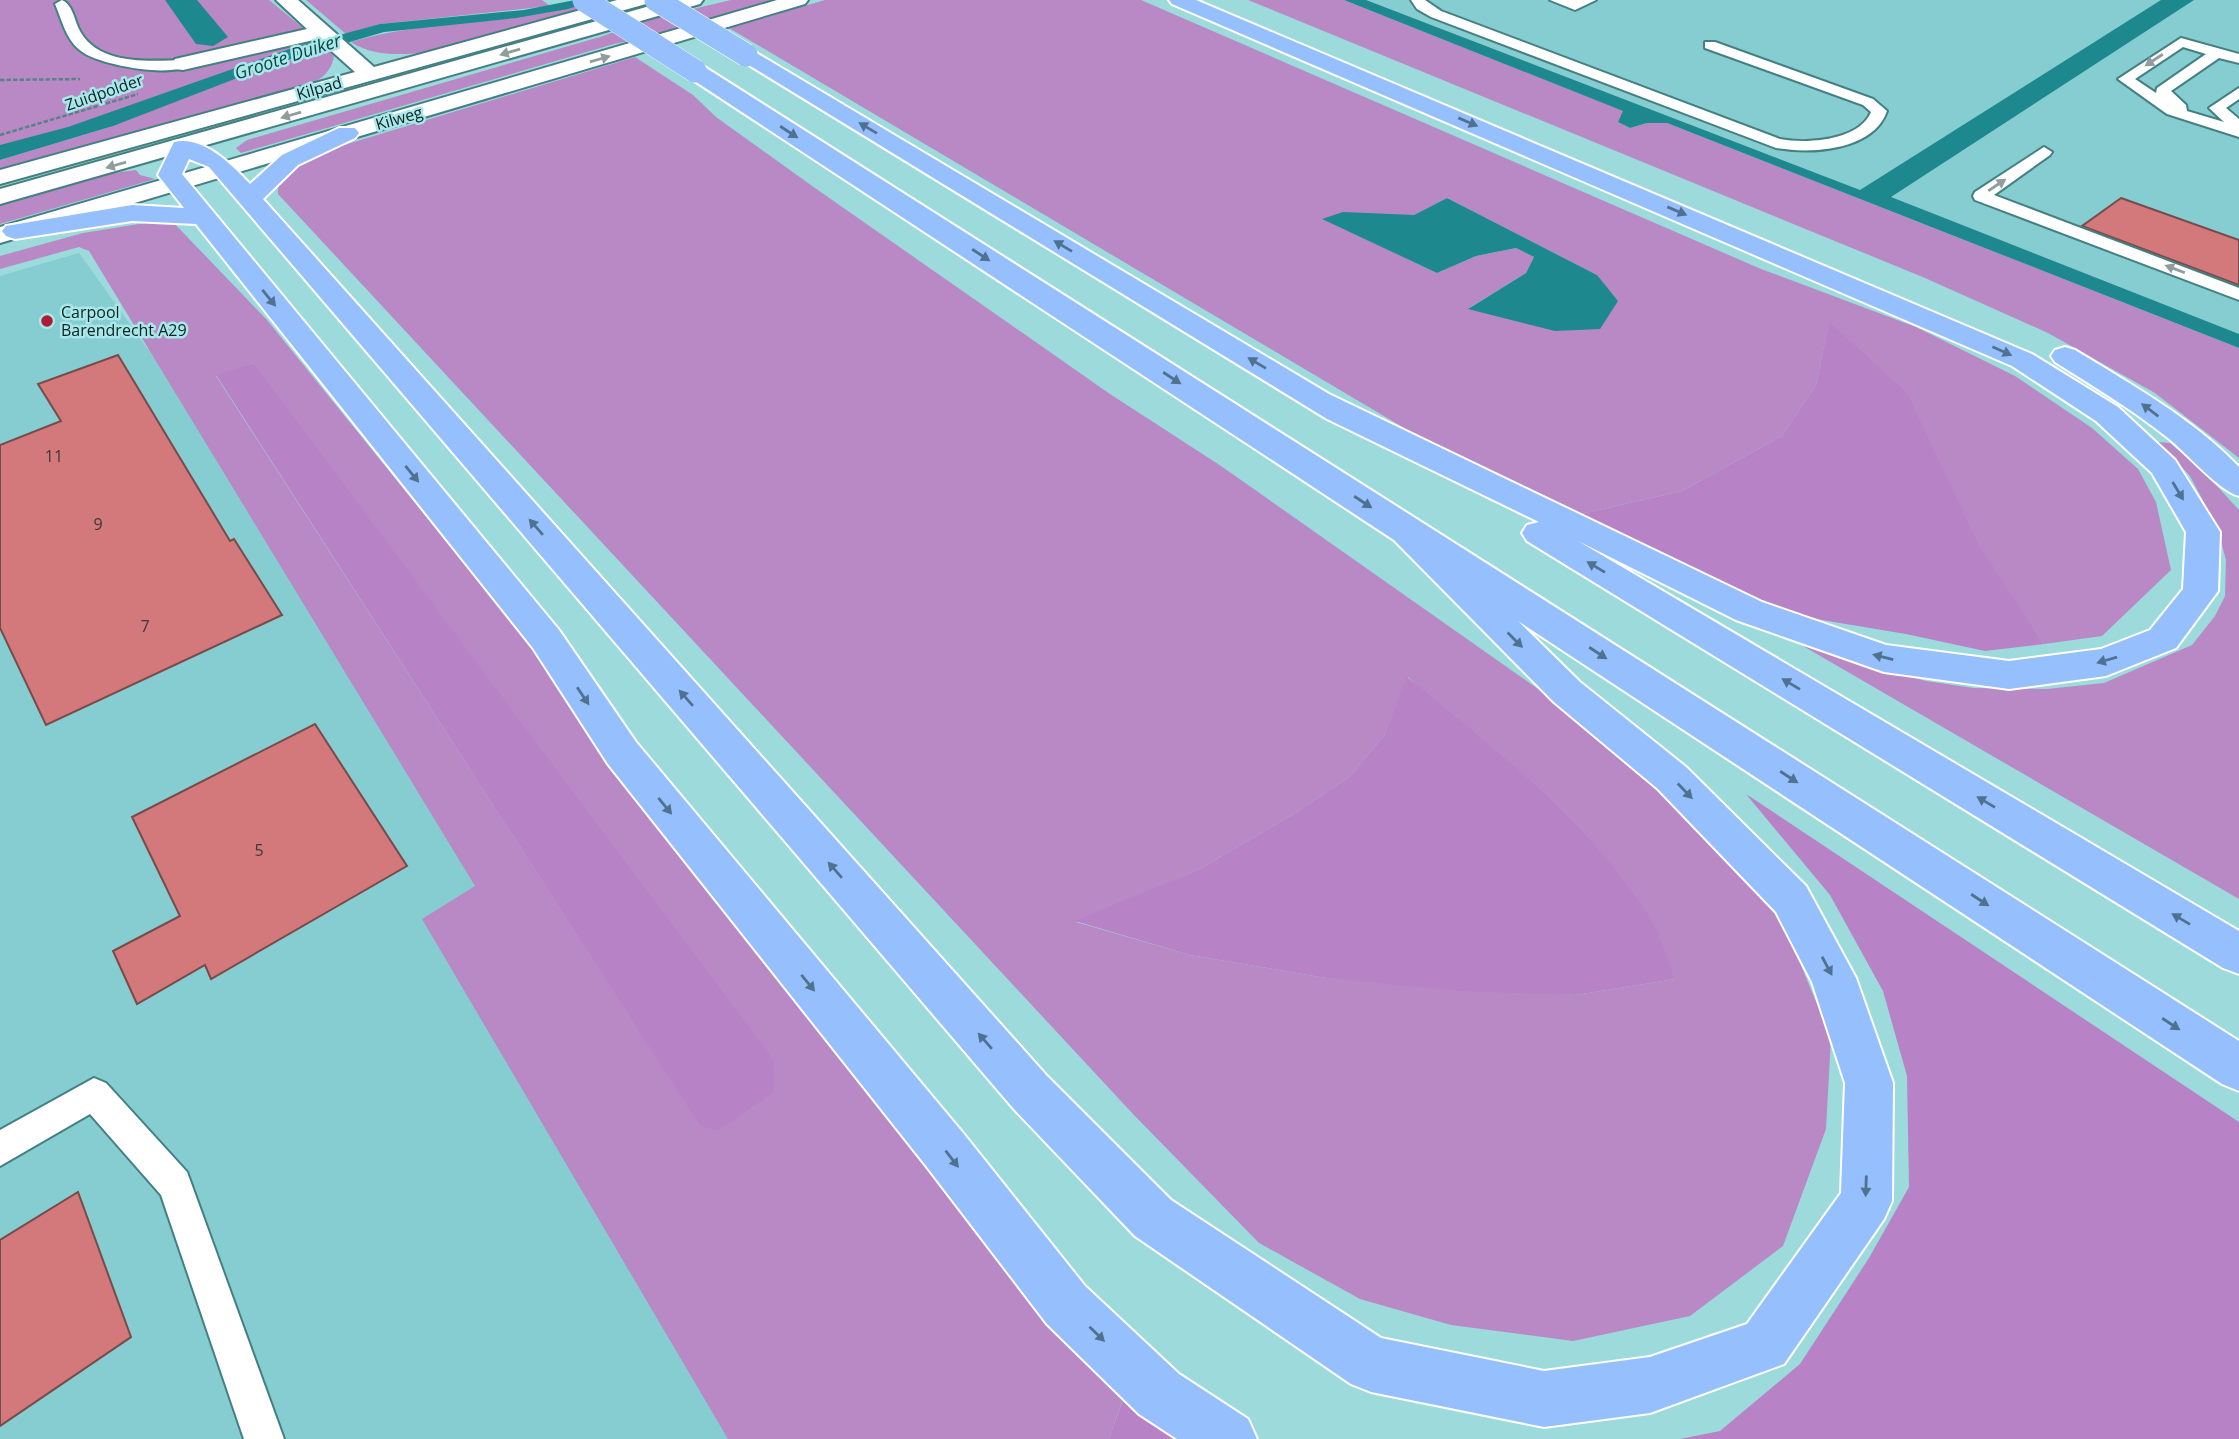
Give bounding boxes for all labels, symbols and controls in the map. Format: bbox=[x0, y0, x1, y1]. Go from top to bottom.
water label: Groote Duiker bbox=[231, 27, 345, 85]
one-way arrow bbox=[499, 48, 520, 58]
one-way arrow bbox=[590, 53, 611, 63]
one-way arrow bbox=[2145, 53, 2163, 67]
street label: Zuidpolder bbox=[62, 68, 147, 116]
street label: Kilpad bbox=[294, 71, 344, 105]
street label: Kilweg bbox=[373, 101, 425, 135]
one-way arrow bbox=[280, 110, 302, 121]
one-way arrow bbox=[1457, 117, 1478, 128]
one-way arrow bbox=[858, 122, 877, 134]
one-way arrow bbox=[780, 126, 799, 139]
one-way arrow bbox=[105, 160, 127, 171]
one-way arrow bbox=[1988, 178, 2006, 192]
one-way arrow bbox=[1667, 205, 1687, 217]
one-way arrow bbox=[1053, 239, 1072, 252]
one-way arrow bbox=[971, 249, 990, 262]
one-way arrow bbox=[2165, 264, 2186, 275]
one-way arrow bbox=[261, 288, 276, 306]
place label: Carpool Barendrecht A29 bbox=[61, 301, 187, 341]
marker: Carpool Barendrecht A29 bbox=[39, 313, 55, 329]
one-way arrow bbox=[1992, 345, 2012, 357]
one-way arrow bbox=[1248, 357, 1267, 370]
one-way arrow bbox=[1162, 372, 1182, 385]
one-way arrow bbox=[2141, 403, 2160, 417]
house number: 11 bbox=[45, 445, 63, 467]
one-way arrow bbox=[404, 466, 419, 483]
one-way arrow bbox=[2172, 481, 2184, 500]
one-way arrow bbox=[1354, 495, 1373, 508]
house number: 9 bbox=[93, 513, 103, 535]
one-way arrow bbox=[528, 518, 544, 536]
one-way arrow bbox=[1586, 561, 1605, 573]
house number: 7 bbox=[140, 615, 150, 637]
one-way arrow bbox=[1506, 632, 1523, 649]
one-way arrow bbox=[1588, 647, 1608, 660]
one-way arrow bbox=[1871, 651, 1893, 662]
one-way arrow bbox=[2096, 655, 2118, 666]
one-way arrow bbox=[1781, 678, 1800, 691]
one-way arrow bbox=[577, 686, 590, 705]
one-way arrow bbox=[679, 690, 694, 707]
one-way arrow bbox=[1779, 770, 1799, 783]
one-way arrow bbox=[1677, 782, 1694, 799]
one-way arrow bbox=[1976, 795, 1995, 808]
one-way arrow bbox=[657, 798, 672, 815]
house number: 5 bbox=[254, 839, 264, 861]
one-way arrow bbox=[828, 861, 844, 878]
one-way arrow bbox=[1971, 894, 1990, 907]
one-way arrow bbox=[2171, 913, 2190, 925]
one-way arrow bbox=[1821, 956, 1832, 976]
one-way arrow bbox=[801, 973, 816, 991]
one-way arrow bbox=[2162, 1017, 2181, 1030]
one-way arrow bbox=[977, 1032, 993, 1050]
one-way arrow bbox=[944, 1150, 959, 1168]
one-way arrow bbox=[1861, 1175, 1872, 1197]
one-way arrow bbox=[1088, 1326, 1105, 1342]

